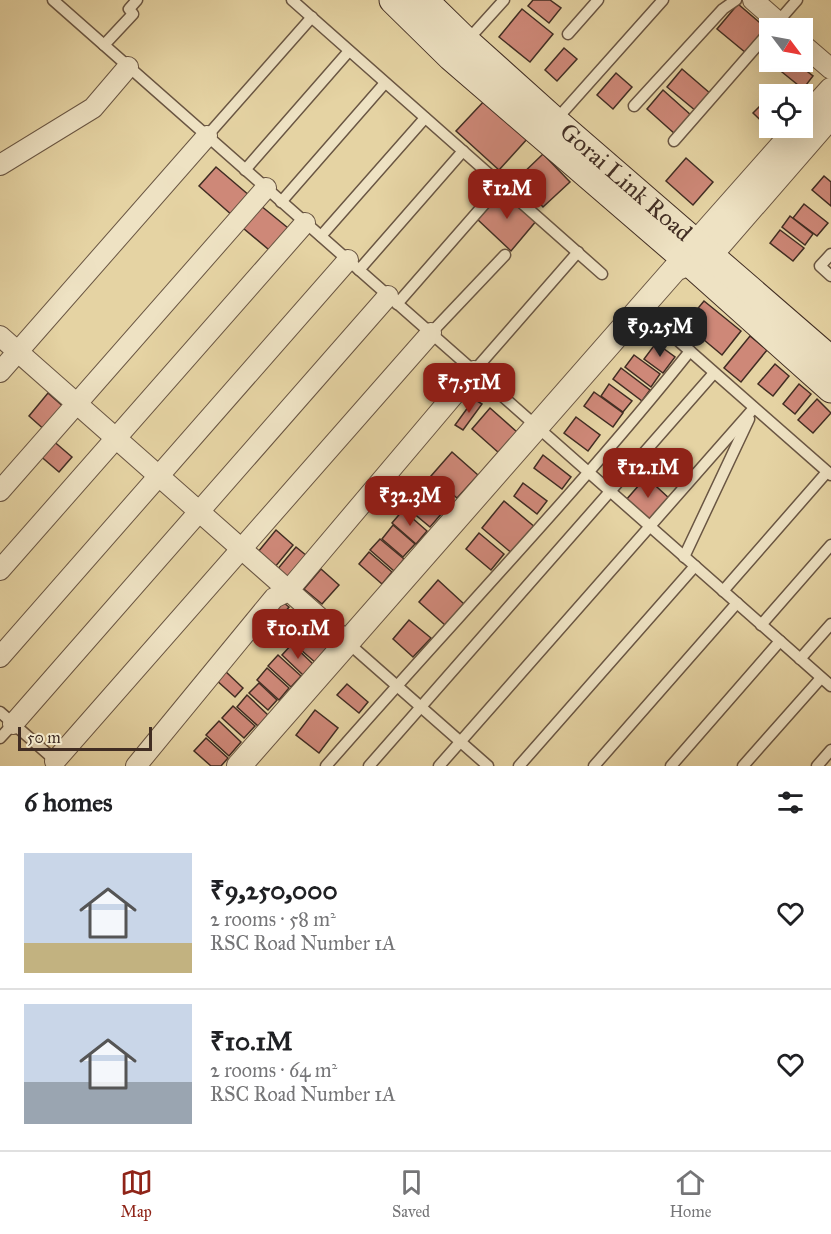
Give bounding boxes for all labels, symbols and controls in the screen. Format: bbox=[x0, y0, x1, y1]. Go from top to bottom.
north arrow bbox=[759, 18, 813, 72]
map controls bbox=[759, 18, 813, 138]
button: locate bbox=[759, 84, 813, 138]
street label: Gorai Link Road bbox=[554, 116, 698, 248]
pin: ₹12M bbox=[471, 169, 543, 220]
text: ₹12M bbox=[482, 176, 532, 200]
pin: ₹9.25M bbox=[611, 307, 709, 358]
text: ₹9.25M bbox=[627, 314, 693, 338]
pin: ₹7.51M bbox=[420, 363, 518, 414]
text: ₹7.51M bbox=[437, 370, 501, 394]
pin: ₹12.1M bbox=[599, 448, 697, 499]
text: ₹12.1M bbox=[617, 455, 679, 479]
pin: ₹32.3M bbox=[361, 476, 459, 527]
text: ₹32.3M bbox=[379, 483, 441, 507]
pin: ₹10.1M bbox=[249, 609, 347, 660]
text: ₹10.1M bbox=[266, 616, 330, 640]
scale bar bbox=[18, 724, 152, 752]
text: 50 m bbox=[27, 728, 61, 747]
text: 6 homes bbox=[24, 786, 113, 818]
icon: filters bbox=[774, 786, 807, 819]
text: ₹9,250,000 bbox=[210, 874, 338, 906]
icon: home bbox=[72, 877, 144, 949]
icon: heart bbox=[774, 897, 807, 930]
text: 2 rooms · 58 m² bbox=[210, 907, 336, 931]
text: RSC Road Number 1A bbox=[210, 931, 396, 955]
text: ₹10.1M bbox=[210, 1025, 293, 1057]
icon: home bbox=[72, 1028, 144, 1100]
icon: heart bbox=[774, 1048, 807, 1081]
text: 2 rooms · 64 m² bbox=[210, 1058, 337, 1082]
text: RSC Road Number 1A bbox=[210, 1082, 396, 1106]
tab: Map bbox=[120, 1166, 153, 1221]
tab: Saved bbox=[392, 1166, 430, 1221]
tab: Home bbox=[669, 1166, 711, 1221]

